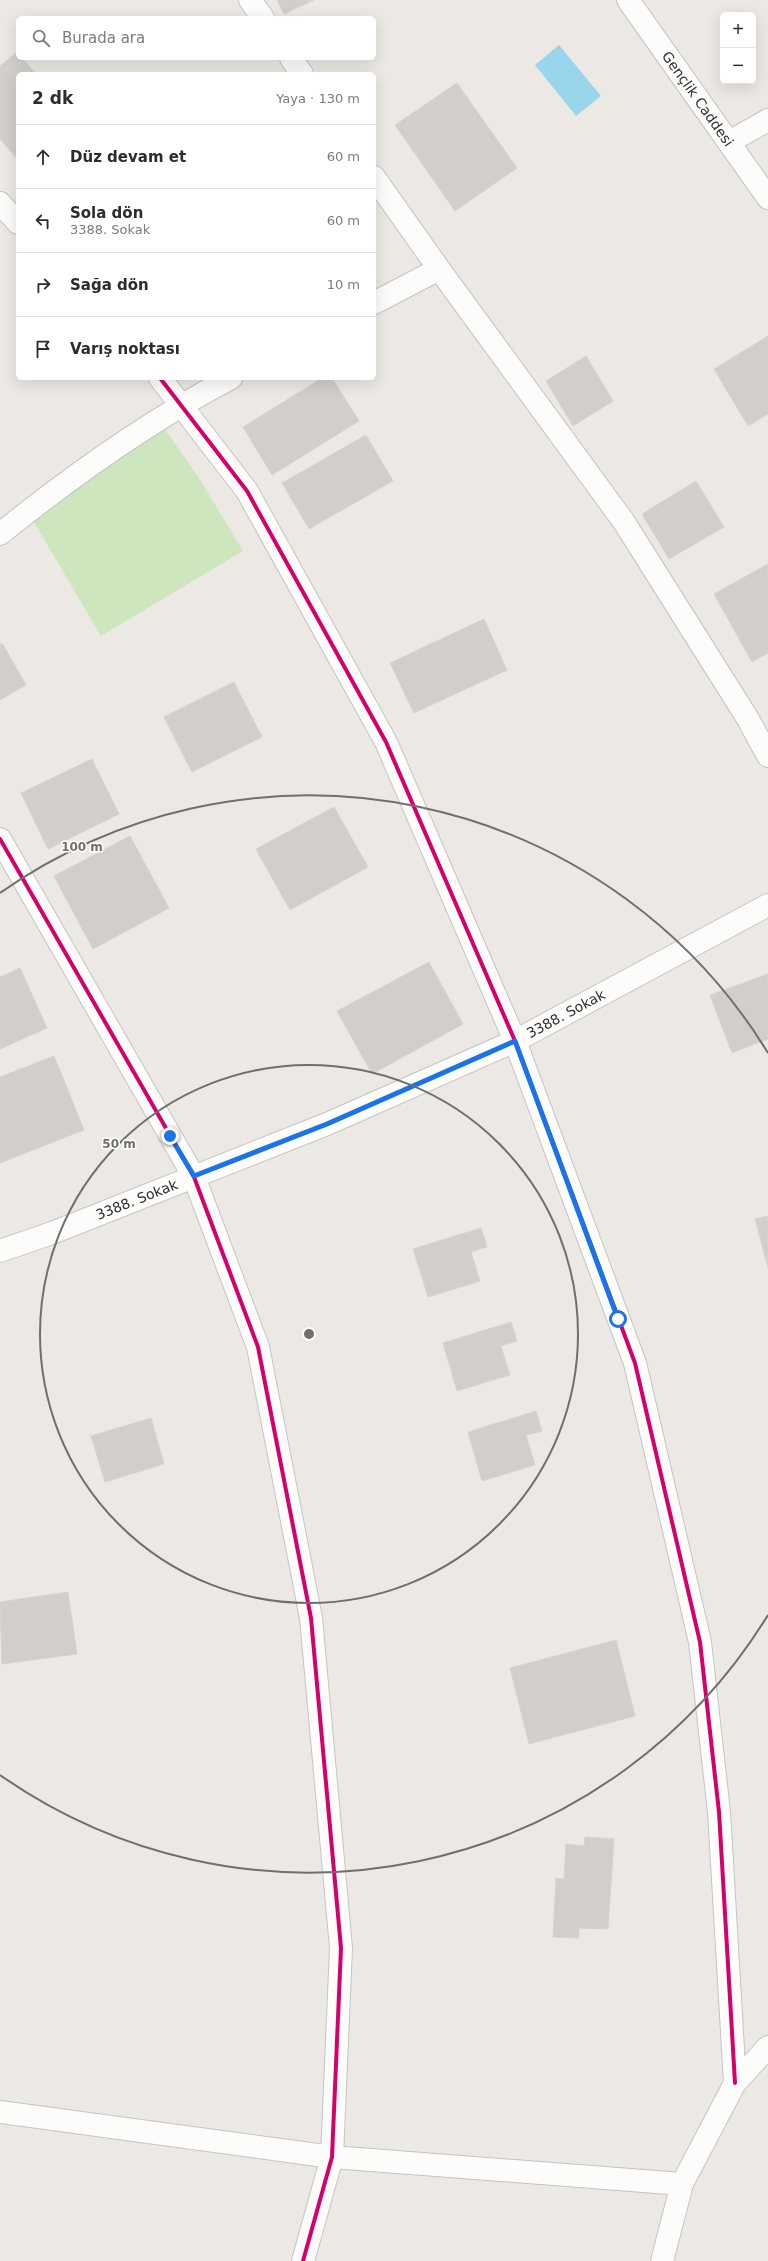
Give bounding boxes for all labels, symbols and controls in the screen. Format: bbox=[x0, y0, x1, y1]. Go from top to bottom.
map controls bbox=[720, 12, 756, 84]
button: + bbox=[720, 12, 756, 48]
search box bbox=[16, 16, 376, 60]
icon: search bbox=[30, 27, 52, 49]
text: Burada ara bbox=[62, 29, 145, 47]
street label: Gençlik Caddesi bbox=[659, 48, 737, 149]
button: − bbox=[720, 48, 756, 84]
text: 2 dk bbox=[32, 88, 73, 108]
text: Yaya · 130 m bbox=[276, 91, 360, 106]
icon: ahead bbox=[32, 146, 54, 168]
text: Düz devam et bbox=[70, 148, 186, 166]
text: 60 m bbox=[327, 149, 360, 164]
text: Sola dön bbox=[70, 204, 143, 222]
icon: left bbox=[32, 210, 54, 232]
text: 60 m bbox=[327, 213, 360, 228]
text: 3388. Sokak bbox=[70, 222, 150, 237]
icon: right bbox=[32, 274, 54, 296]
text: Sağa dön bbox=[70, 276, 149, 294]
text: 10 m bbox=[327, 277, 360, 292]
icon: arrive bbox=[32, 338, 54, 360]
text: Varış noktası bbox=[70, 340, 180, 358]
text: 100 m bbox=[61, 840, 103, 854]
street label: 3388. Sokak bbox=[524, 986, 609, 1041]
route end bbox=[161, 1127, 179, 1145]
text: 50 m bbox=[102, 1137, 136, 1151]
street label: 3388. Sokak bbox=[93, 1176, 181, 1223]
route start bbox=[609, 1310, 627, 1328]
centre of rings bbox=[302, 1327, 316, 1341]

